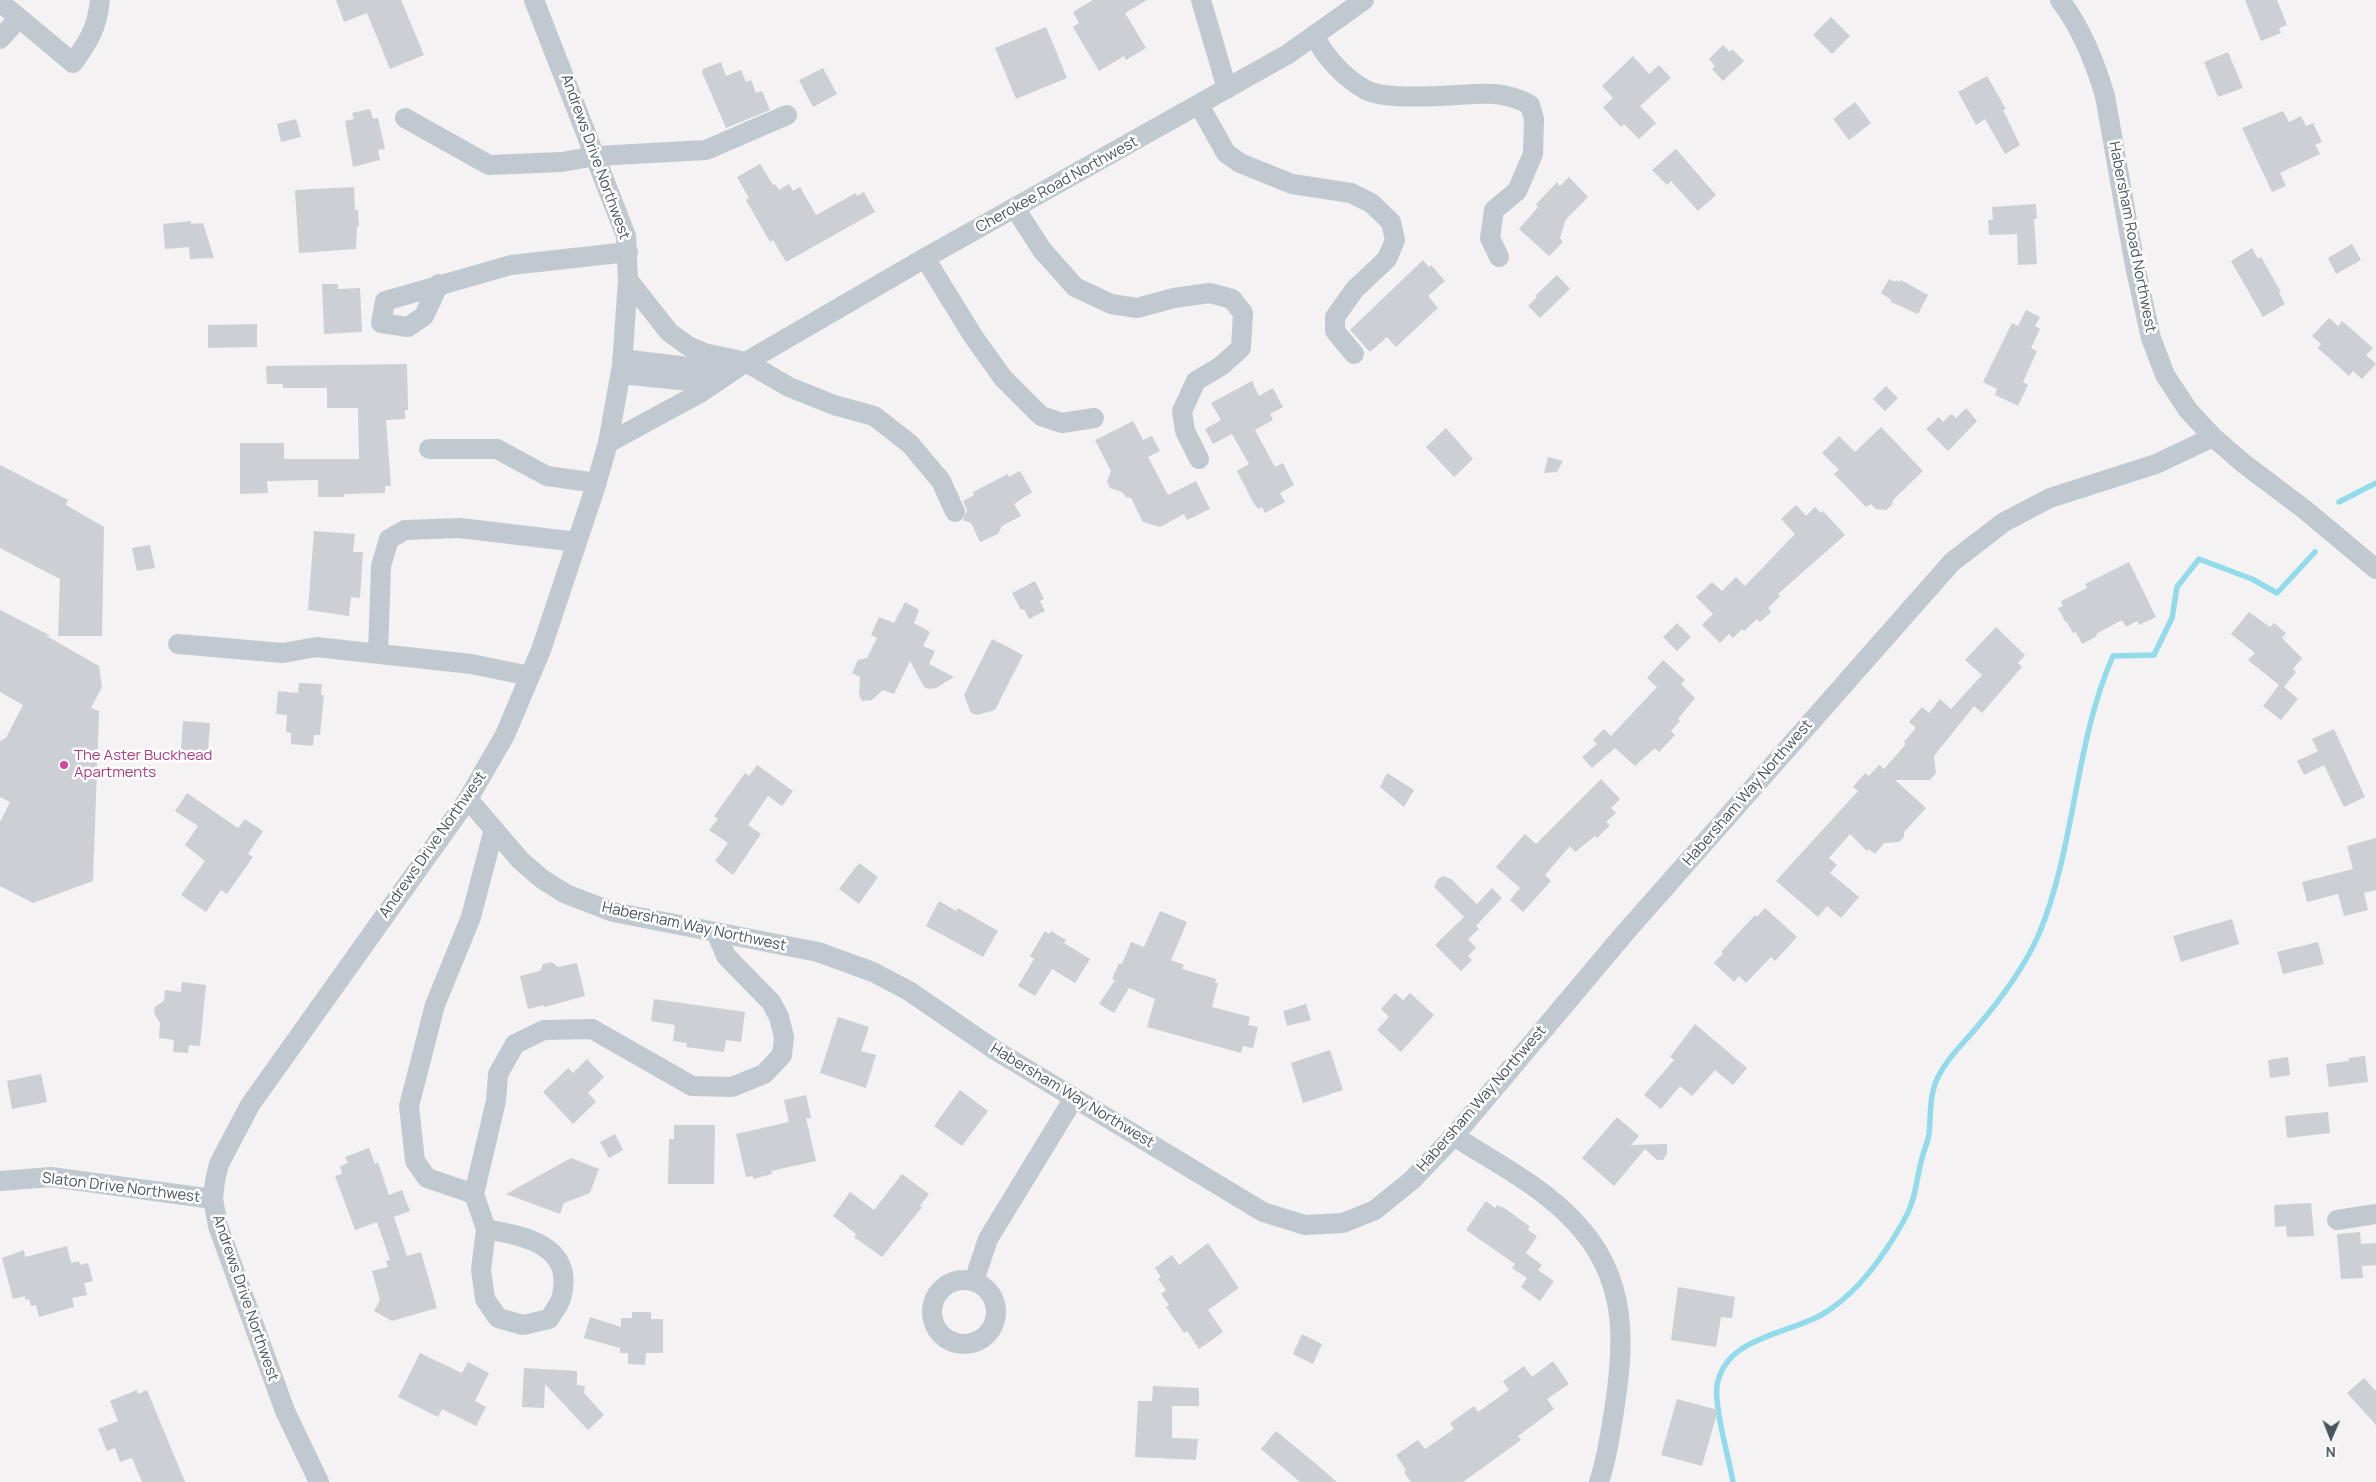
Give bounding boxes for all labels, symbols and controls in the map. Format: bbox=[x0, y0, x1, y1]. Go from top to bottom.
street label: Andrews Drive Northwest bbox=[557, 72, 633, 242]
street label: Cherokee Road Northwest bbox=[973, 133, 1141, 237]
street label: Habersham Road Northwest bbox=[2105, 140, 2159, 334]
street label: Habersham Way Northwest bbox=[1680, 716, 1816, 870]
place label: The Aster Buckhead Apartments bbox=[74, 747, 212, 782]
marker: The Aster Buckhead Apartments bbox=[58, 759, 70, 771]
street label: Andrews Drive Northwest bbox=[376, 768, 490, 922]
street label: Habersham Way Northwest bbox=[600, 899, 788, 955]
street label: Habersham Way Northwest bbox=[1414, 1022, 1550, 1176]
street label: Habersham Way Northwest bbox=[987, 1040, 1157, 1152]
street label: Slaton Drive Northwest bbox=[41, 1169, 201, 1207]
street label: Andrews Drive Northwest bbox=[208, 1213, 282, 1383]
north arrow bbox=[2306, 1412, 2356, 1462]
text: N bbox=[2326, 1443, 2336, 1462]

